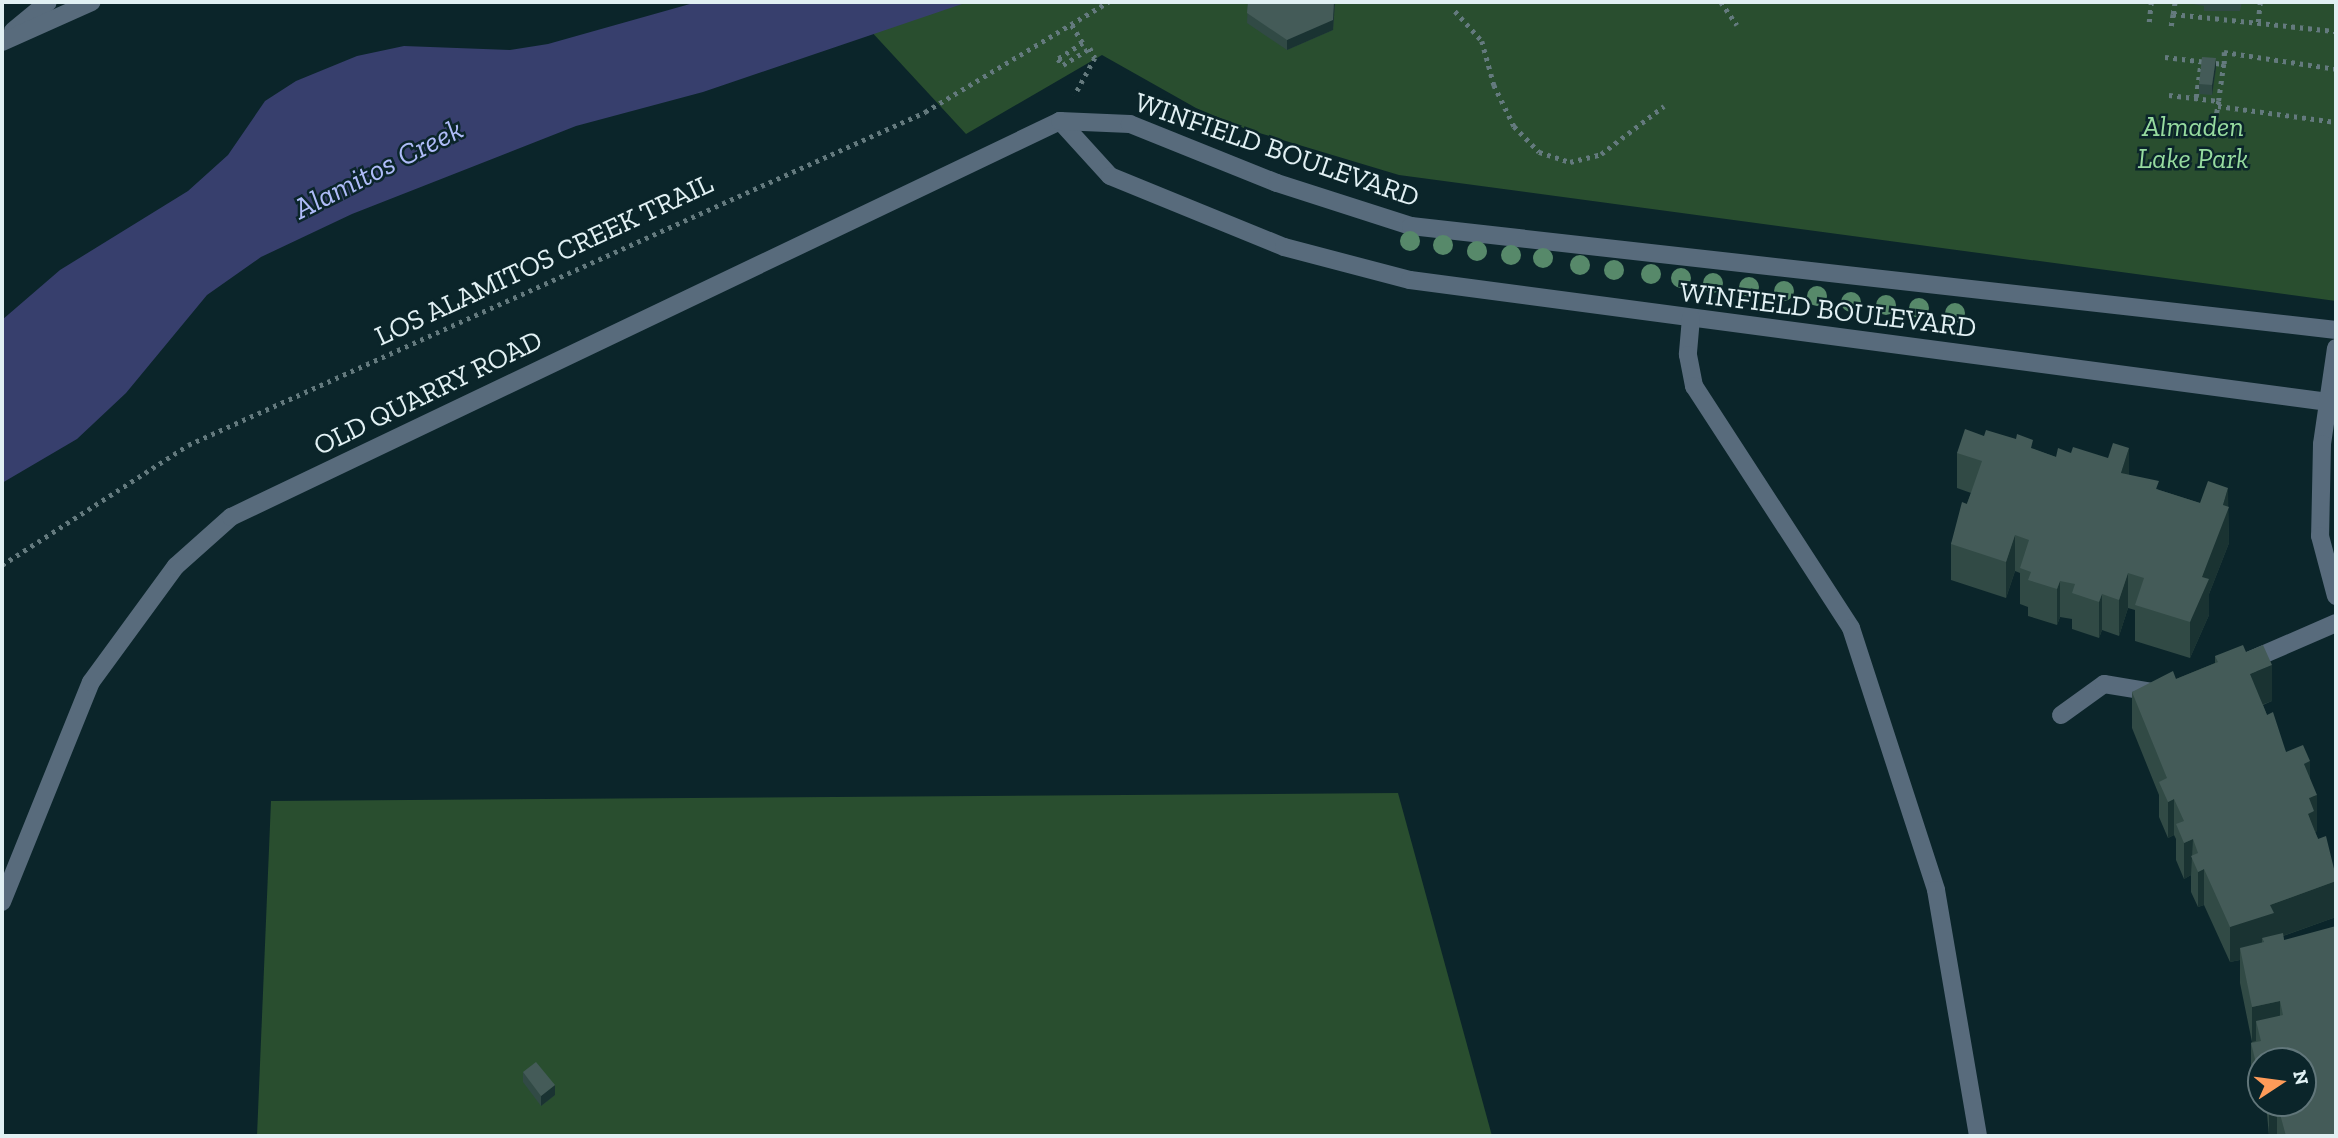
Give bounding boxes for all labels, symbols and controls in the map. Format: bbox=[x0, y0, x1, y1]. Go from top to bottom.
street label: WINFIELD BOULEVARD bbox=[1130, 86, 1424, 214]
park label: Almaden Lake Park bbox=[2138, 110, 2248, 176]
water label: Alamitos Creek bbox=[287, 111, 469, 227]
street label: LOS ALAMITOS CREEK TRAIL bbox=[369, 166, 719, 354]
street label: WINFIELD BOULEVARD bbox=[1678, 275, 1978, 345]
street label: OLD QUARRY ROAD bbox=[308, 323, 548, 463]
north arrow bbox=[2247, 1047, 2317, 1117]
text: N bbox=[2288, 1068, 2314, 1087]

